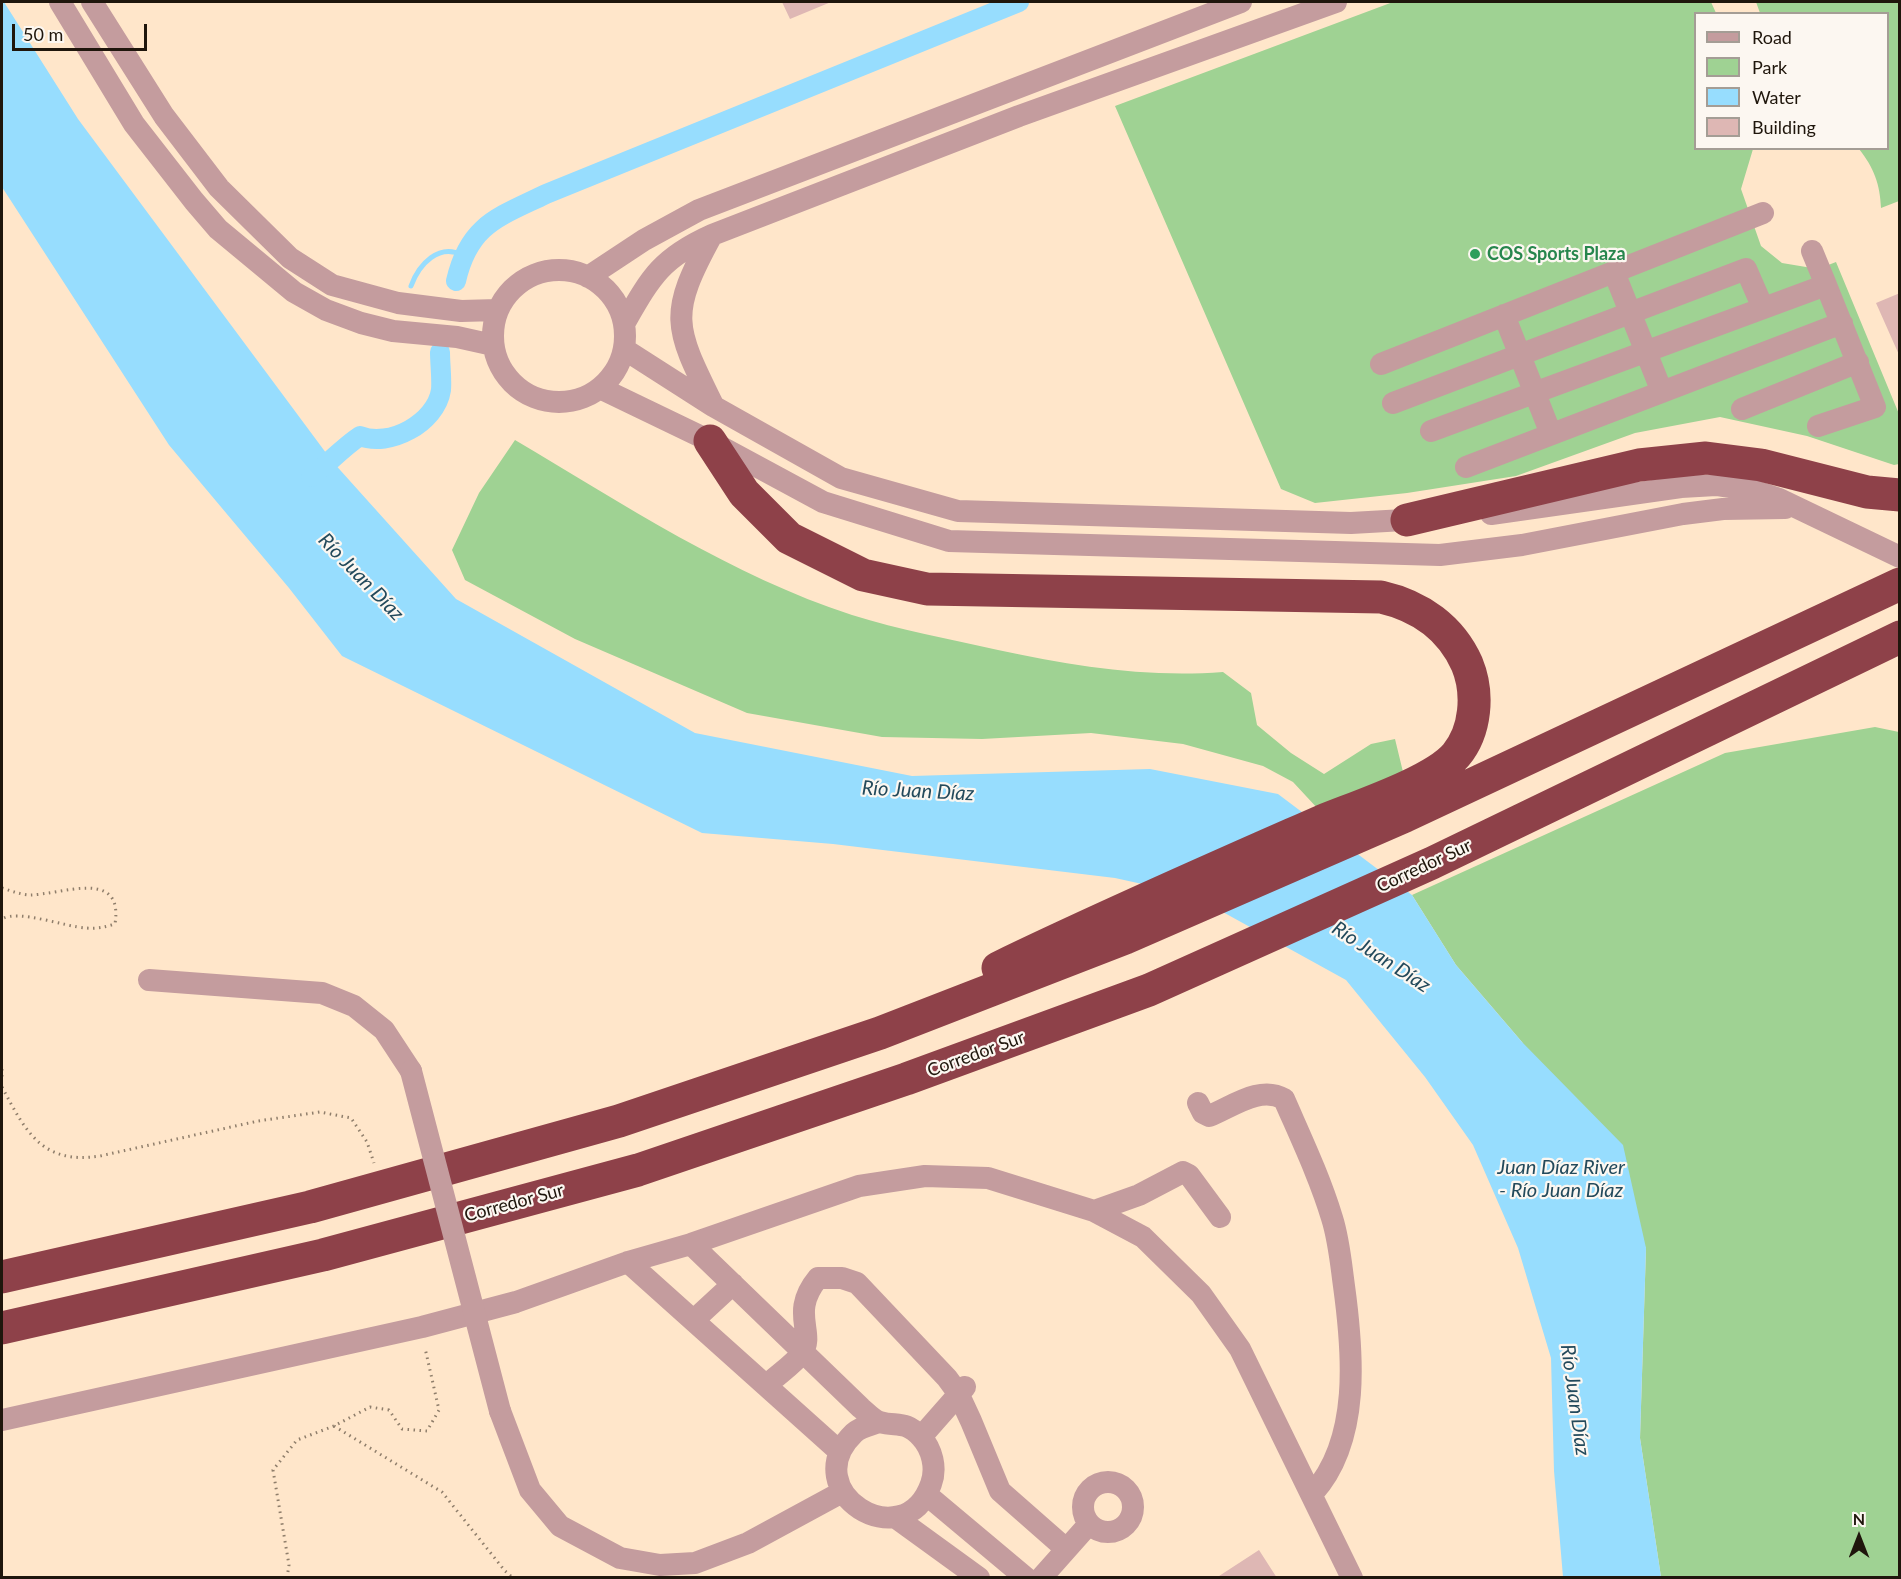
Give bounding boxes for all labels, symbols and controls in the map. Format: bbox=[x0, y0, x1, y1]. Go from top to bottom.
scale bar bbox=[15, 12, 150, 50]
legend bbox=[1694, 12, 1889, 150]
text: 50 m bbox=[23, 23, 63, 45]
text: Road bbox=[1752, 26, 1792, 48]
text: Park bbox=[1752, 56, 1787, 78]
text: Water bbox=[1752, 86, 1801, 108]
text: Building bbox=[1752, 116, 1816, 138]
place label: COS Sports Plaza bbox=[1487, 243, 1626, 265]
marker: COS Sports Plaza bbox=[1468, 247, 1482, 261]
water label: Río Juan Díaz bbox=[313, 528, 409, 626]
water label: Río Juan Díaz bbox=[861, 776, 975, 806]
street label: Corredor Sur bbox=[1373, 835, 1475, 897]
water label: Río Juan Díaz bbox=[1327, 916, 1435, 998]
street label: Corredor Sur bbox=[924, 1026, 1028, 1082]
water label: Juan Díaz River - Río Juan Díaz bbox=[1497, 1156, 1625, 1203]
street label: Corredor Sur bbox=[462, 1179, 566, 1227]
water label: Río Juan Díaz bbox=[1555, 1343, 1595, 1457]
north arrow bbox=[1829, 1507, 1889, 1567]
text: N bbox=[1853, 1509, 1865, 1528]

